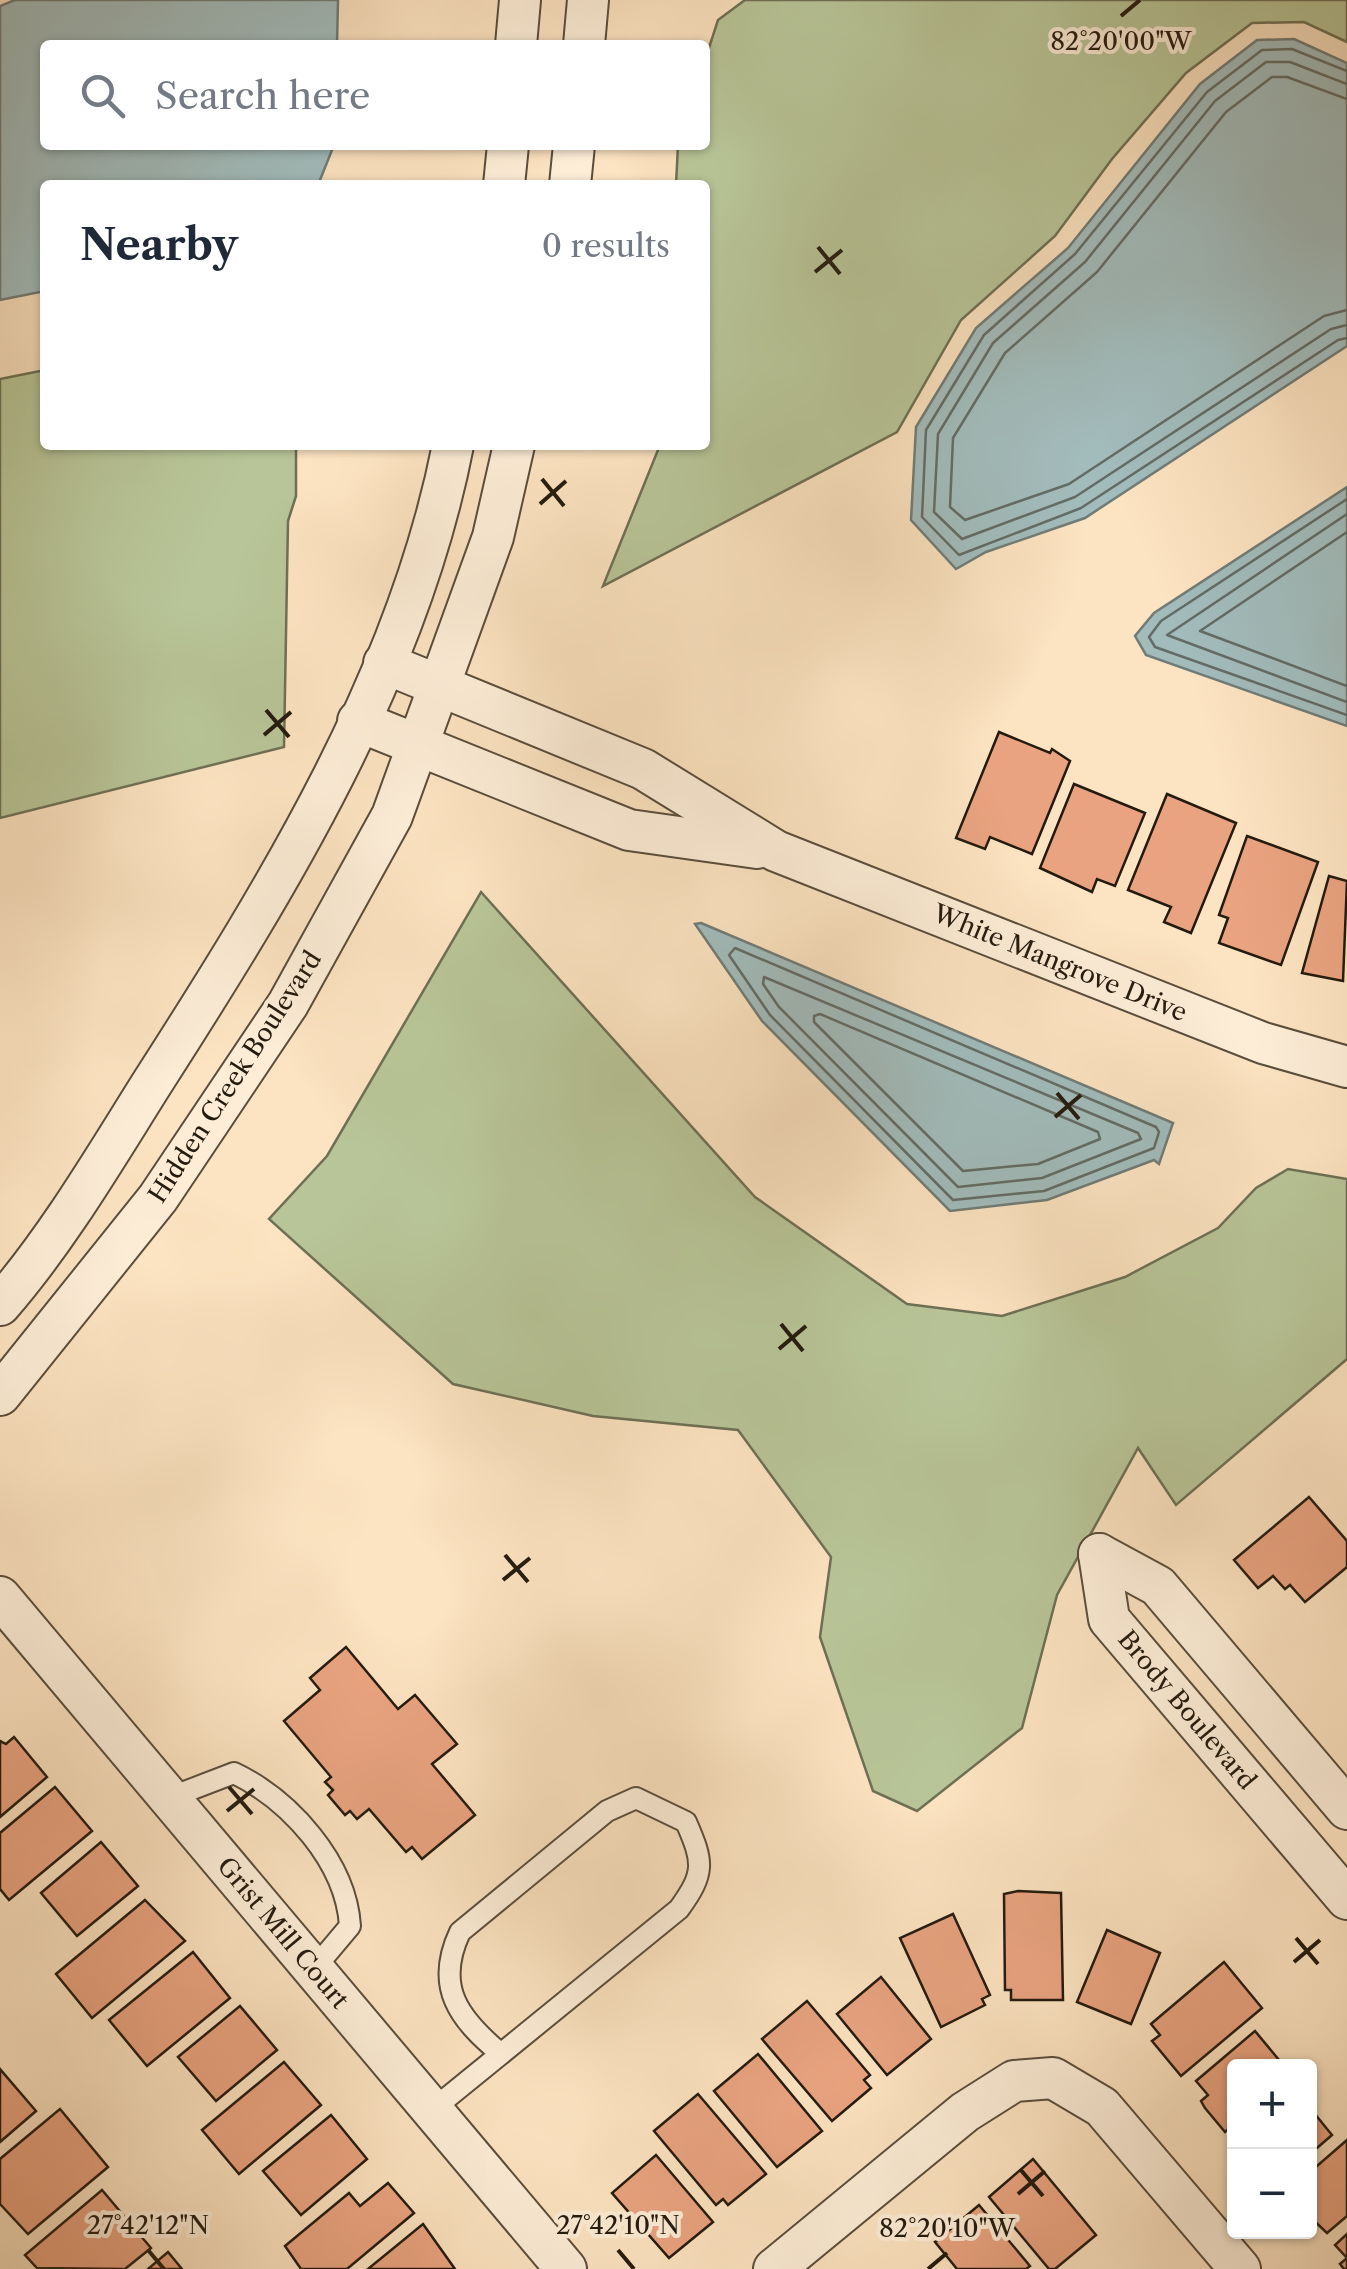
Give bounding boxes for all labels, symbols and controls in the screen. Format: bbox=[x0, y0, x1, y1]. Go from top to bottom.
text: 82°20'00"W bbox=[1050, 26, 1192, 57]
search box bbox=[40, 40, 710, 150]
icon: search bbox=[75, 68, 130, 123]
text: Search here bbox=[155, 72, 370, 119]
text: Nearby bbox=[80, 219, 238, 271]
text: 0 results bbox=[542, 226, 670, 265]
street label: White Mangrove Drive bbox=[928, 897, 1192, 1028]
street label: Hidden Creek Boulevard bbox=[142, 945, 328, 1209]
street label: Brody Boulevard bbox=[1111, 1624, 1263, 1796]
street label: Grist Mill Court bbox=[211, 1851, 355, 2015]
map controls bbox=[1227, 2059, 1317, 2239]
button: + bbox=[1227, 2059, 1317, 2149]
button: − bbox=[1227, 2149, 1317, 2239]
text: 27°42'12"N bbox=[87, 2210, 209, 2241]
text: 27°42'10"N bbox=[556, 2210, 680, 2241]
text: 82°20'10"W bbox=[879, 2213, 1016, 2244]

